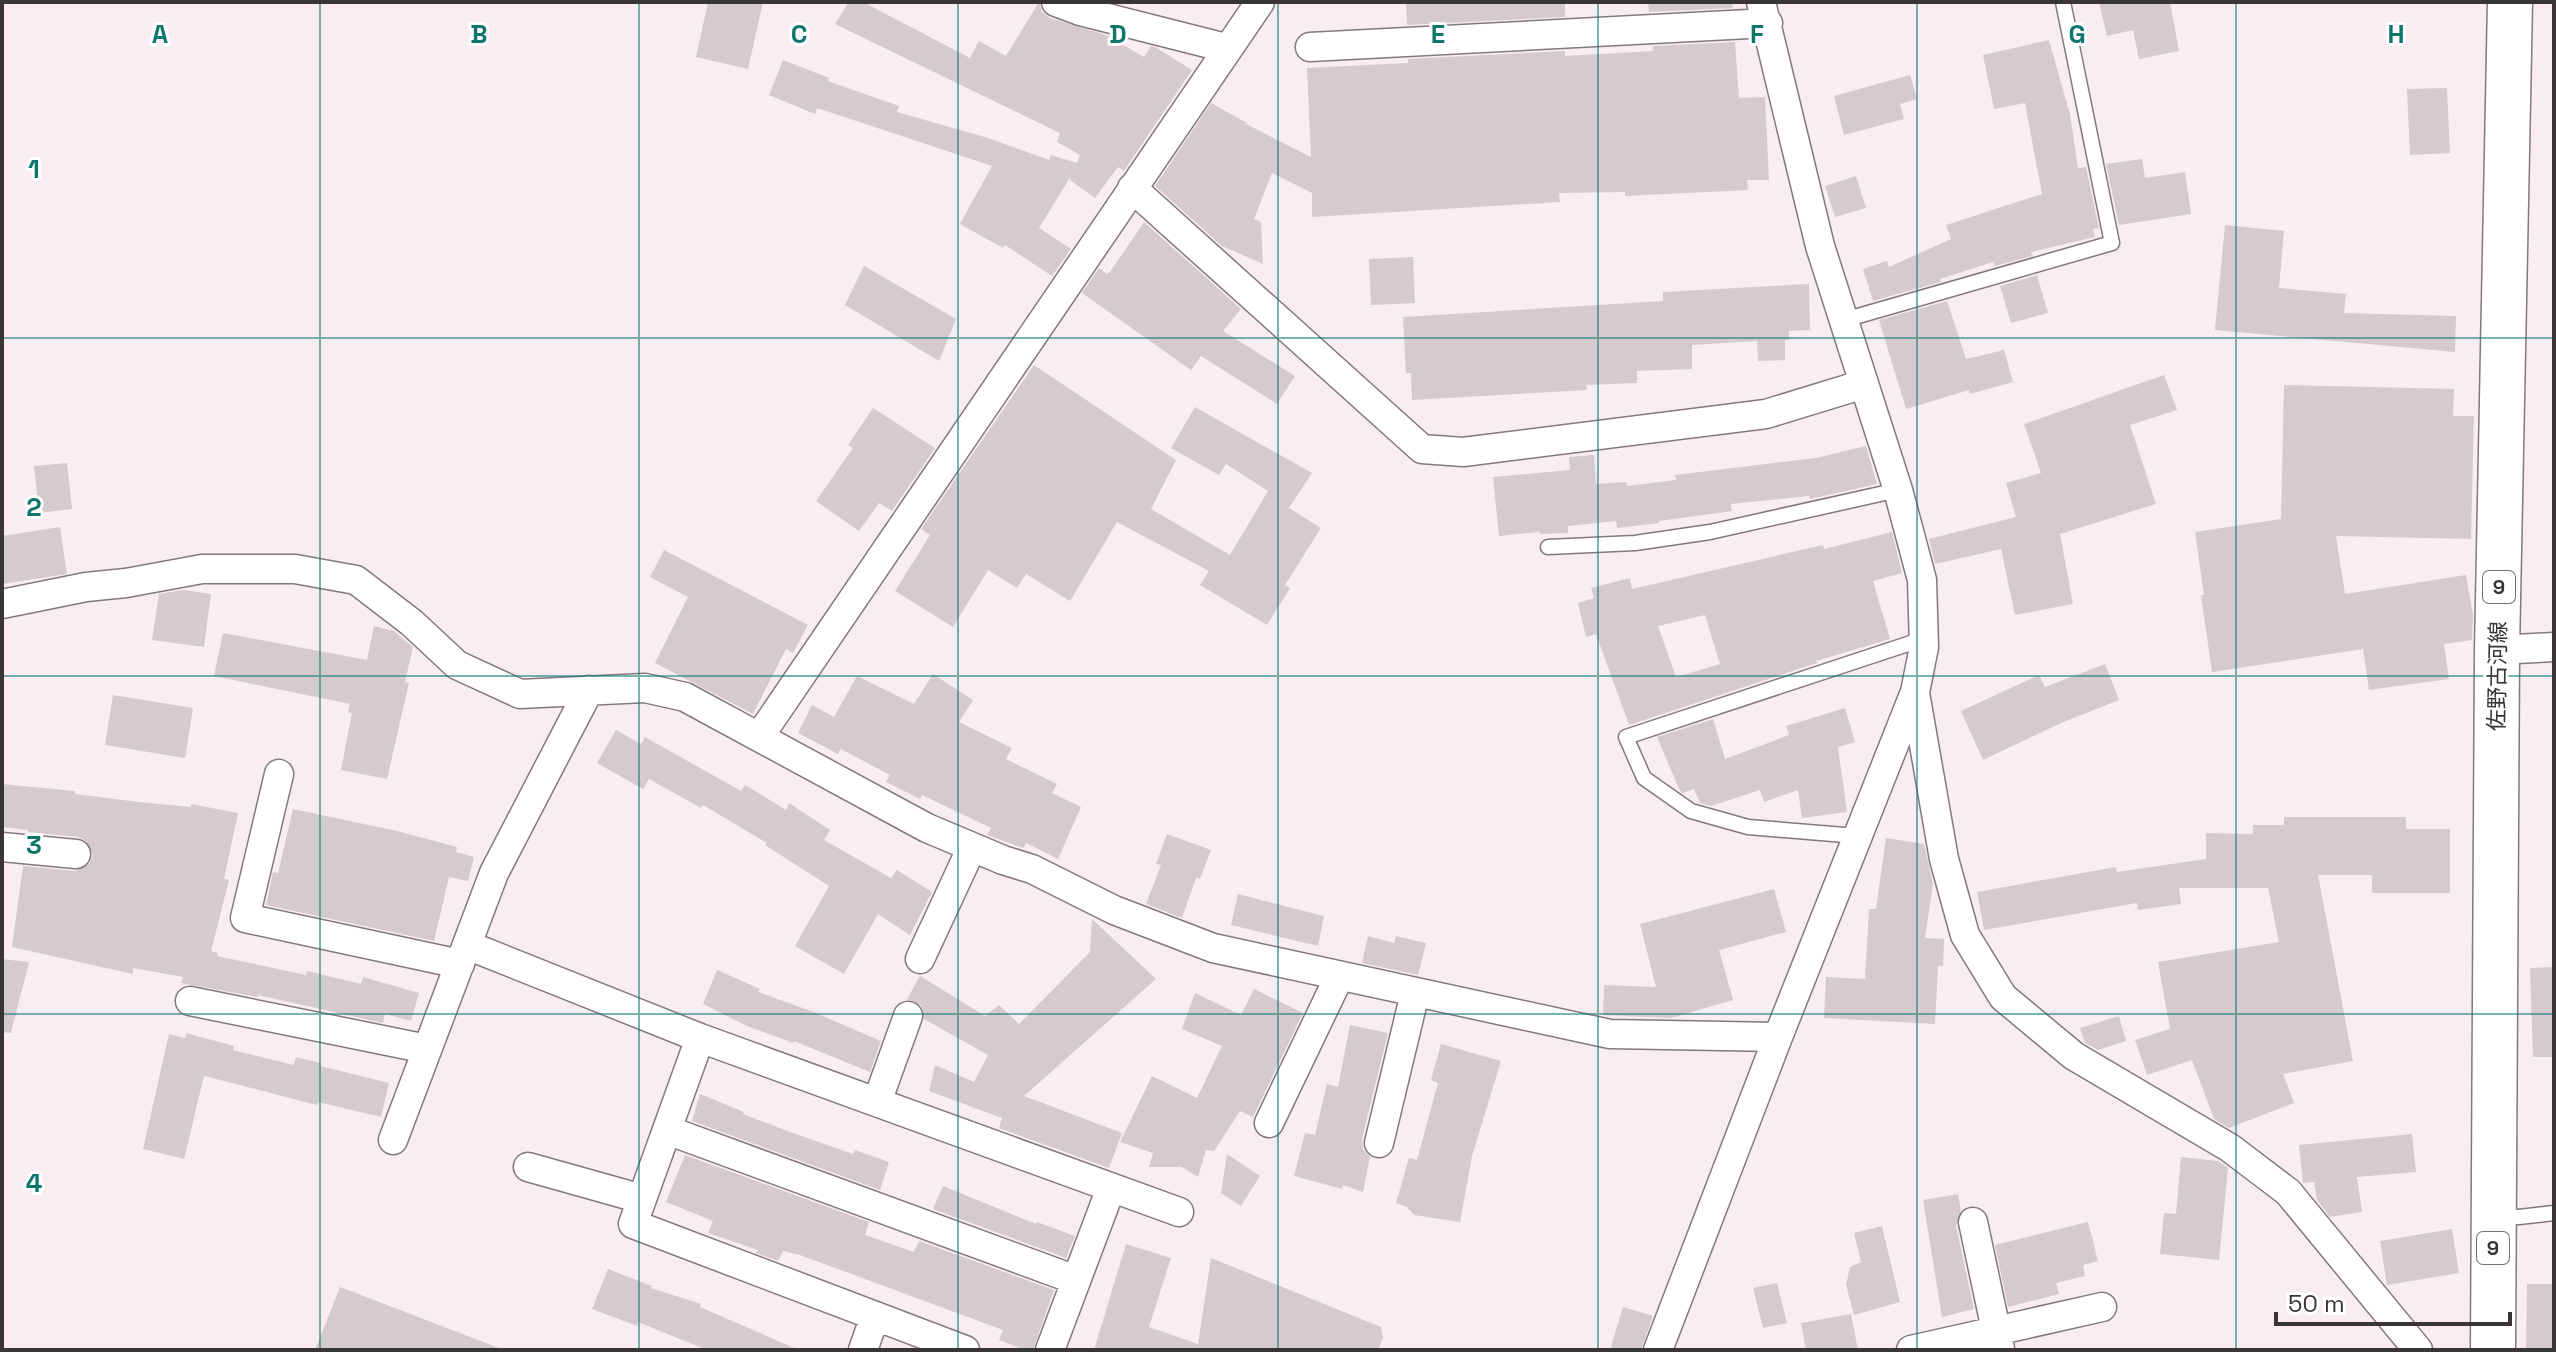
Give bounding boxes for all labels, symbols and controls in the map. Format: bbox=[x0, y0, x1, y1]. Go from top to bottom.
text: A bbox=[152, 17, 169, 51]
text: B bbox=[470, 17, 488, 51]
text: C bbox=[791, 17, 807, 51]
text: D bbox=[1109, 17, 1127, 51]
text: E bbox=[1431, 17, 1445, 51]
text: F bbox=[1750, 17, 1764, 51]
text: G bbox=[2068, 17, 2086, 51]
text: H bbox=[2387, 17, 2405, 51]
text: 1 bbox=[28, 152, 40, 186]
text: 2 bbox=[26, 490, 42, 524]
road number: 9 bbox=[2483, 571, 2515, 603]
street label: 佐野古河線 bbox=[2482, 621, 2512, 731]
text: 3 bbox=[26, 828, 42, 862]
text: 4 bbox=[26, 1166, 42, 1200]
road number: 9 bbox=[2477, 1232, 2509, 1264]
scale bar bbox=[2276, 1276, 2510, 1326]
text: 50 m bbox=[2288, 1288, 2345, 1319]

